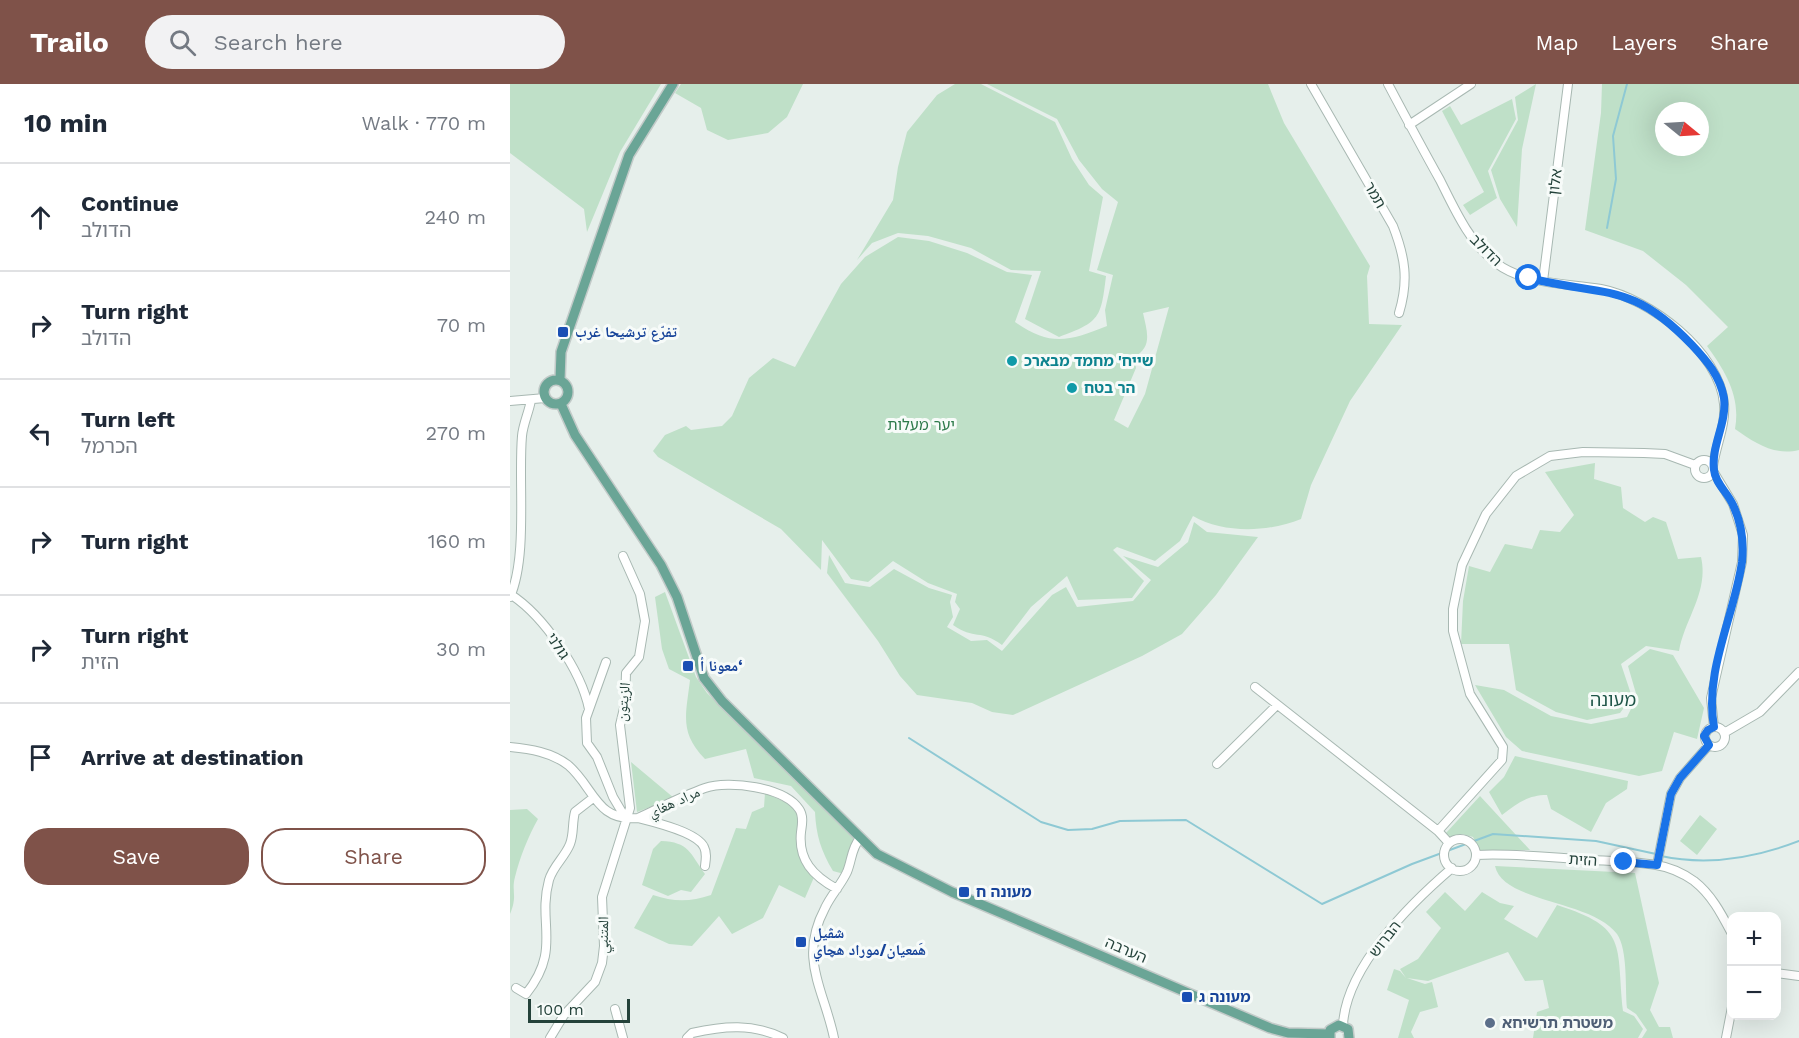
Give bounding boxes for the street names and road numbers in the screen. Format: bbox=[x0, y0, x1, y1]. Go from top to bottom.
street label: אלון bbox=[1544, 168, 1566, 196]
street label: תמר bbox=[1360, 179, 1390, 211]
street label: הדולב bbox=[1466, 230, 1506, 270]
street label: גולני bbox=[543, 629, 573, 663]
street label: الزيتون bbox=[612, 682, 635, 723]
street label: مراد هغاي bbox=[645, 783, 704, 824]
street label: הזית bbox=[1568, 850, 1598, 870]
street label: المتنبي bbox=[594, 916, 615, 954]
street label: הברוש bbox=[1365, 917, 1405, 961]
street label: הערבה bbox=[1102, 933, 1150, 967]

